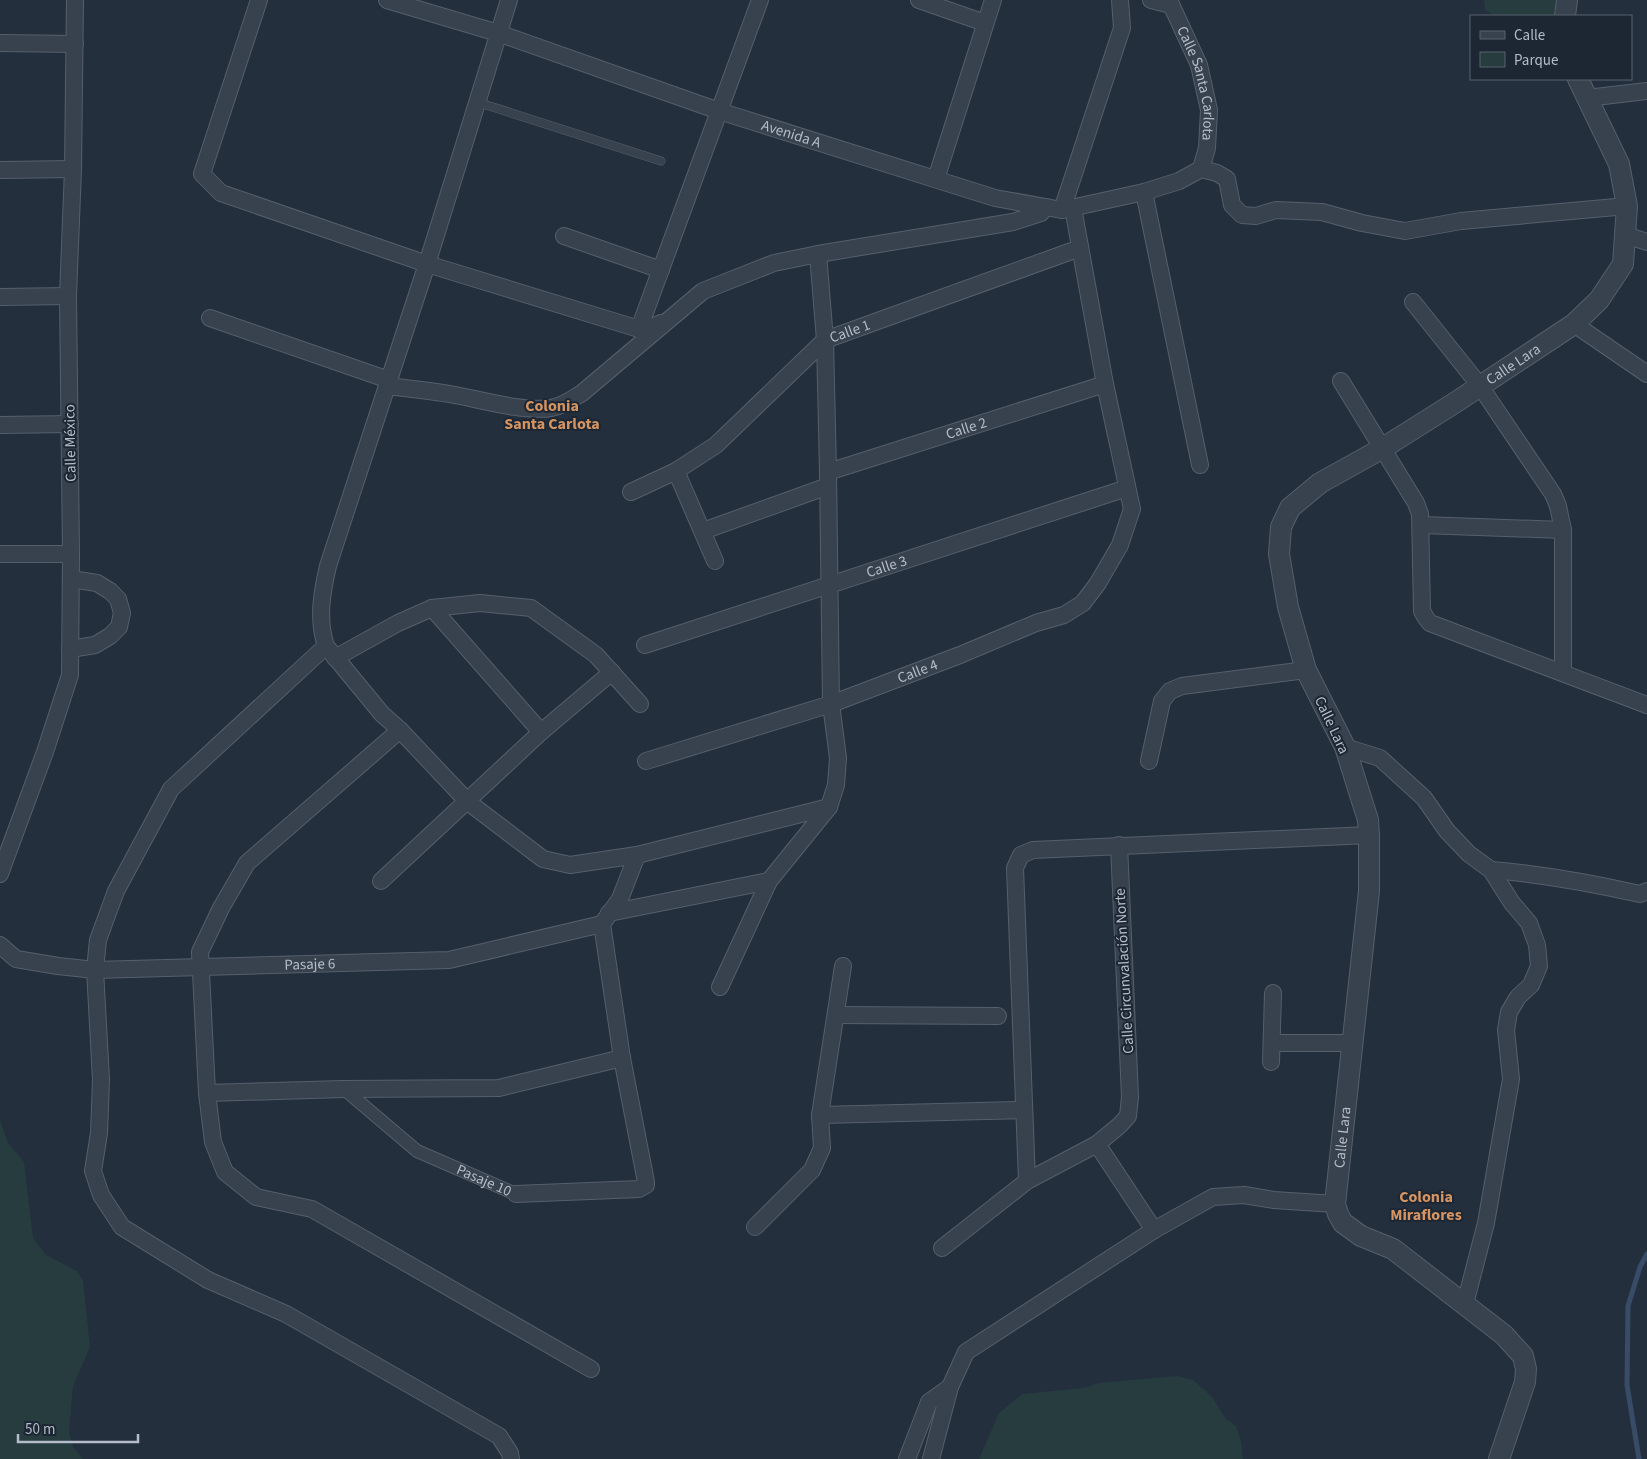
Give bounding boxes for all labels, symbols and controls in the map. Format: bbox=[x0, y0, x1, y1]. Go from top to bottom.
legend bbox=[1470, 15, 1632, 80]
street label: Calle Santa Carlota bbox=[1171, 23, 1219, 141]
text: Calle bbox=[1514, 25, 1545, 46]
text: Parque bbox=[1514, 50, 1558, 71]
street label: Avenida A bbox=[759, 115, 824, 154]
street label: Calle 1 bbox=[827, 315, 873, 349]
street label: Calle Lara bbox=[1482, 339, 1545, 390]
district label: Colonia Santa Carlota bbox=[504, 395, 600, 435]
street label: Calle México bbox=[59, 404, 82, 482]
street label: Calle 2 bbox=[943, 412, 989, 445]
street label: Calle 3 bbox=[864, 550, 910, 583]
street label: Calle 4 bbox=[894, 654, 941, 689]
street label: Calle Lara bbox=[1309, 693, 1354, 758]
street label: Calle Circunvalación Norte bbox=[1110, 888, 1139, 1054]
street label: Pasaje 6 bbox=[284, 953, 336, 976]
street label: Calle Lara bbox=[1329, 1106, 1357, 1169]
street label: Pasaje 10 bbox=[453, 1159, 515, 1202]
district label: Colonia Miraflores bbox=[1390, 1186, 1462, 1226]
scale bar bbox=[18, 1412, 138, 1444]
text: 50 m bbox=[25, 1419, 55, 1440]

